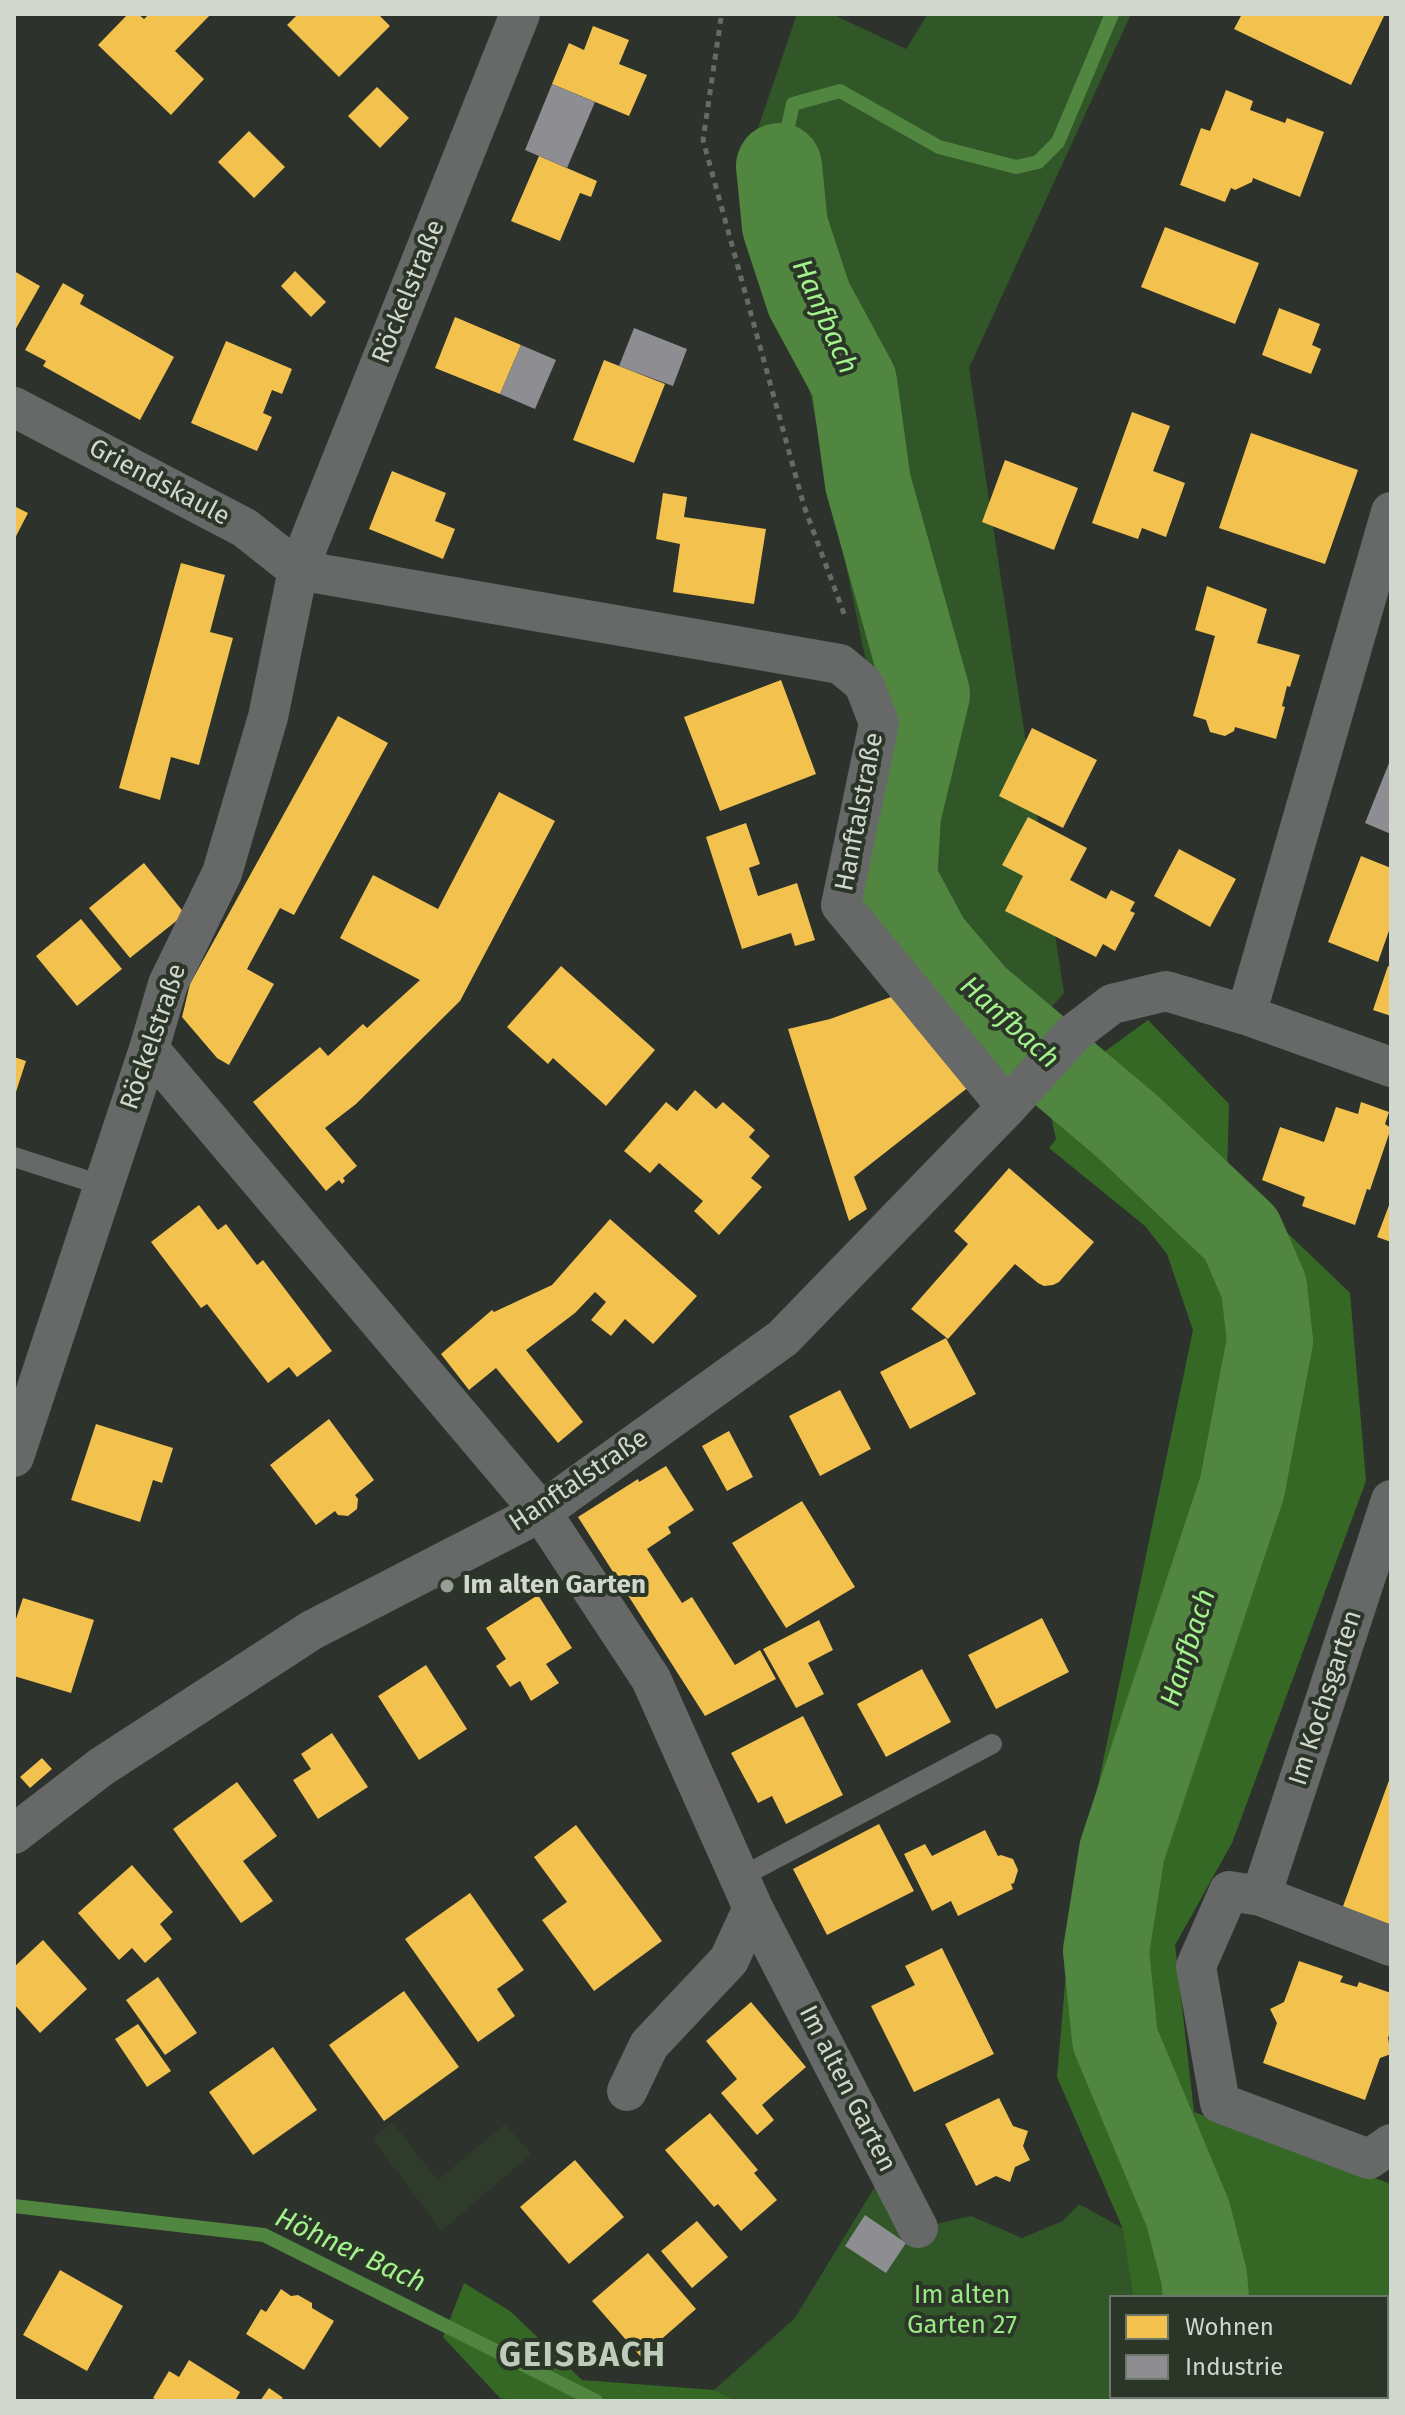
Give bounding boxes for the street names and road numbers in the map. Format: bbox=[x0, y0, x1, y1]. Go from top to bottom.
street label: Röckelstraße bbox=[366, 216, 452, 368]
street label: Griendskaule bbox=[83, 433, 235, 533]
street label: Hanftalstraße bbox=[829, 730, 891, 894]
street label: Röckelstraße bbox=[114, 960, 194, 1114]
street label: Hanftalstraße bbox=[504, 1423, 654, 1539]
street label: Im Kochsgarten bbox=[1283, 1606, 1369, 1790]
street label: Im alten Garten bbox=[792, 2001, 902, 2177]

